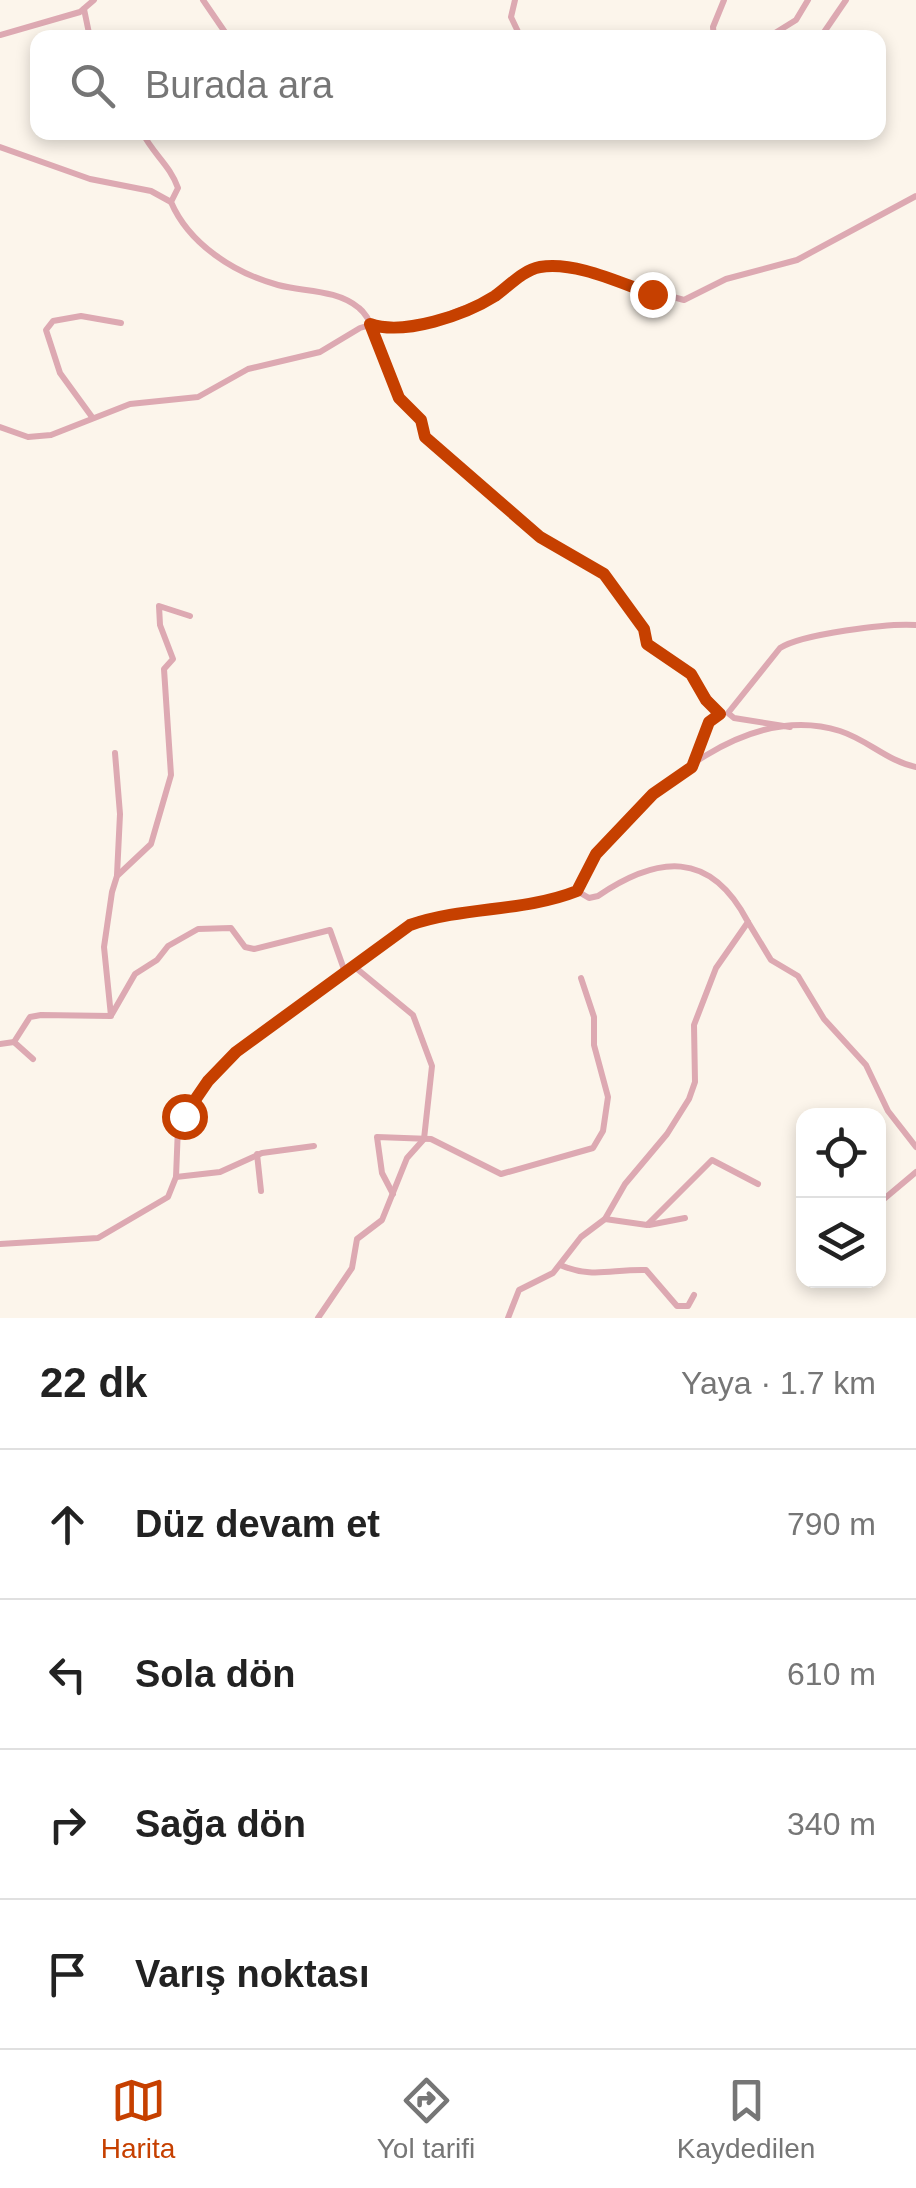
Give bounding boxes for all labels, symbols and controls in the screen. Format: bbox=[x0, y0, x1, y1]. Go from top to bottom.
search box bbox=[30, 30, 886, 140]
icon: search bbox=[65, 58, 120, 113]
text: Burada ara bbox=[145, 64, 333, 106]
route end bbox=[630, 272, 676, 318]
route start bbox=[162, 1094, 208, 1140]
map controls bbox=[796, 1108, 886, 1288]
button: locate bbox=[796, 1108, 886, 1198]
button: layers bbox=[796, 1198, 886, 1288]
text: 22 dk bbox=[40, 1359, 147, 1406]
text: Yaya · 1.7 km bbox=[681, 1365, 876, 1401]
icon: ahead bbox=[40, 1497, 95, 1552]
text: Düz devam et bbox=[135, 1503, 380, 1545]
text: 790 m bbox=[787, 1506, 876, 1542]
icon: left bbox=[40, 1647, 95, 1702]
text: Sola dön bbox=[135, 1653, 295, 1695]
text: 610 m bbox=[787, 1656, 876, 1692]
icon: right bbox=[40, 1797, 95, 1852]
text: Sağa dön bbox=[135, 1803, 306, 1845]
text: 340 m bbox=[787, 1806, 876, 1842]
icon: arrive bbox=[40, 1947, 95, 2002]
text: Varış noktası bbox=[135, 1953, 369, 1995]
tab: Harita bbox=[101, 2073, 175, 2165]
tab: Yol tarifi bbox=[377, 2073, 475, 2165]
tab: Kaydedilen bbox=[677, 2073, 815, 2165]

